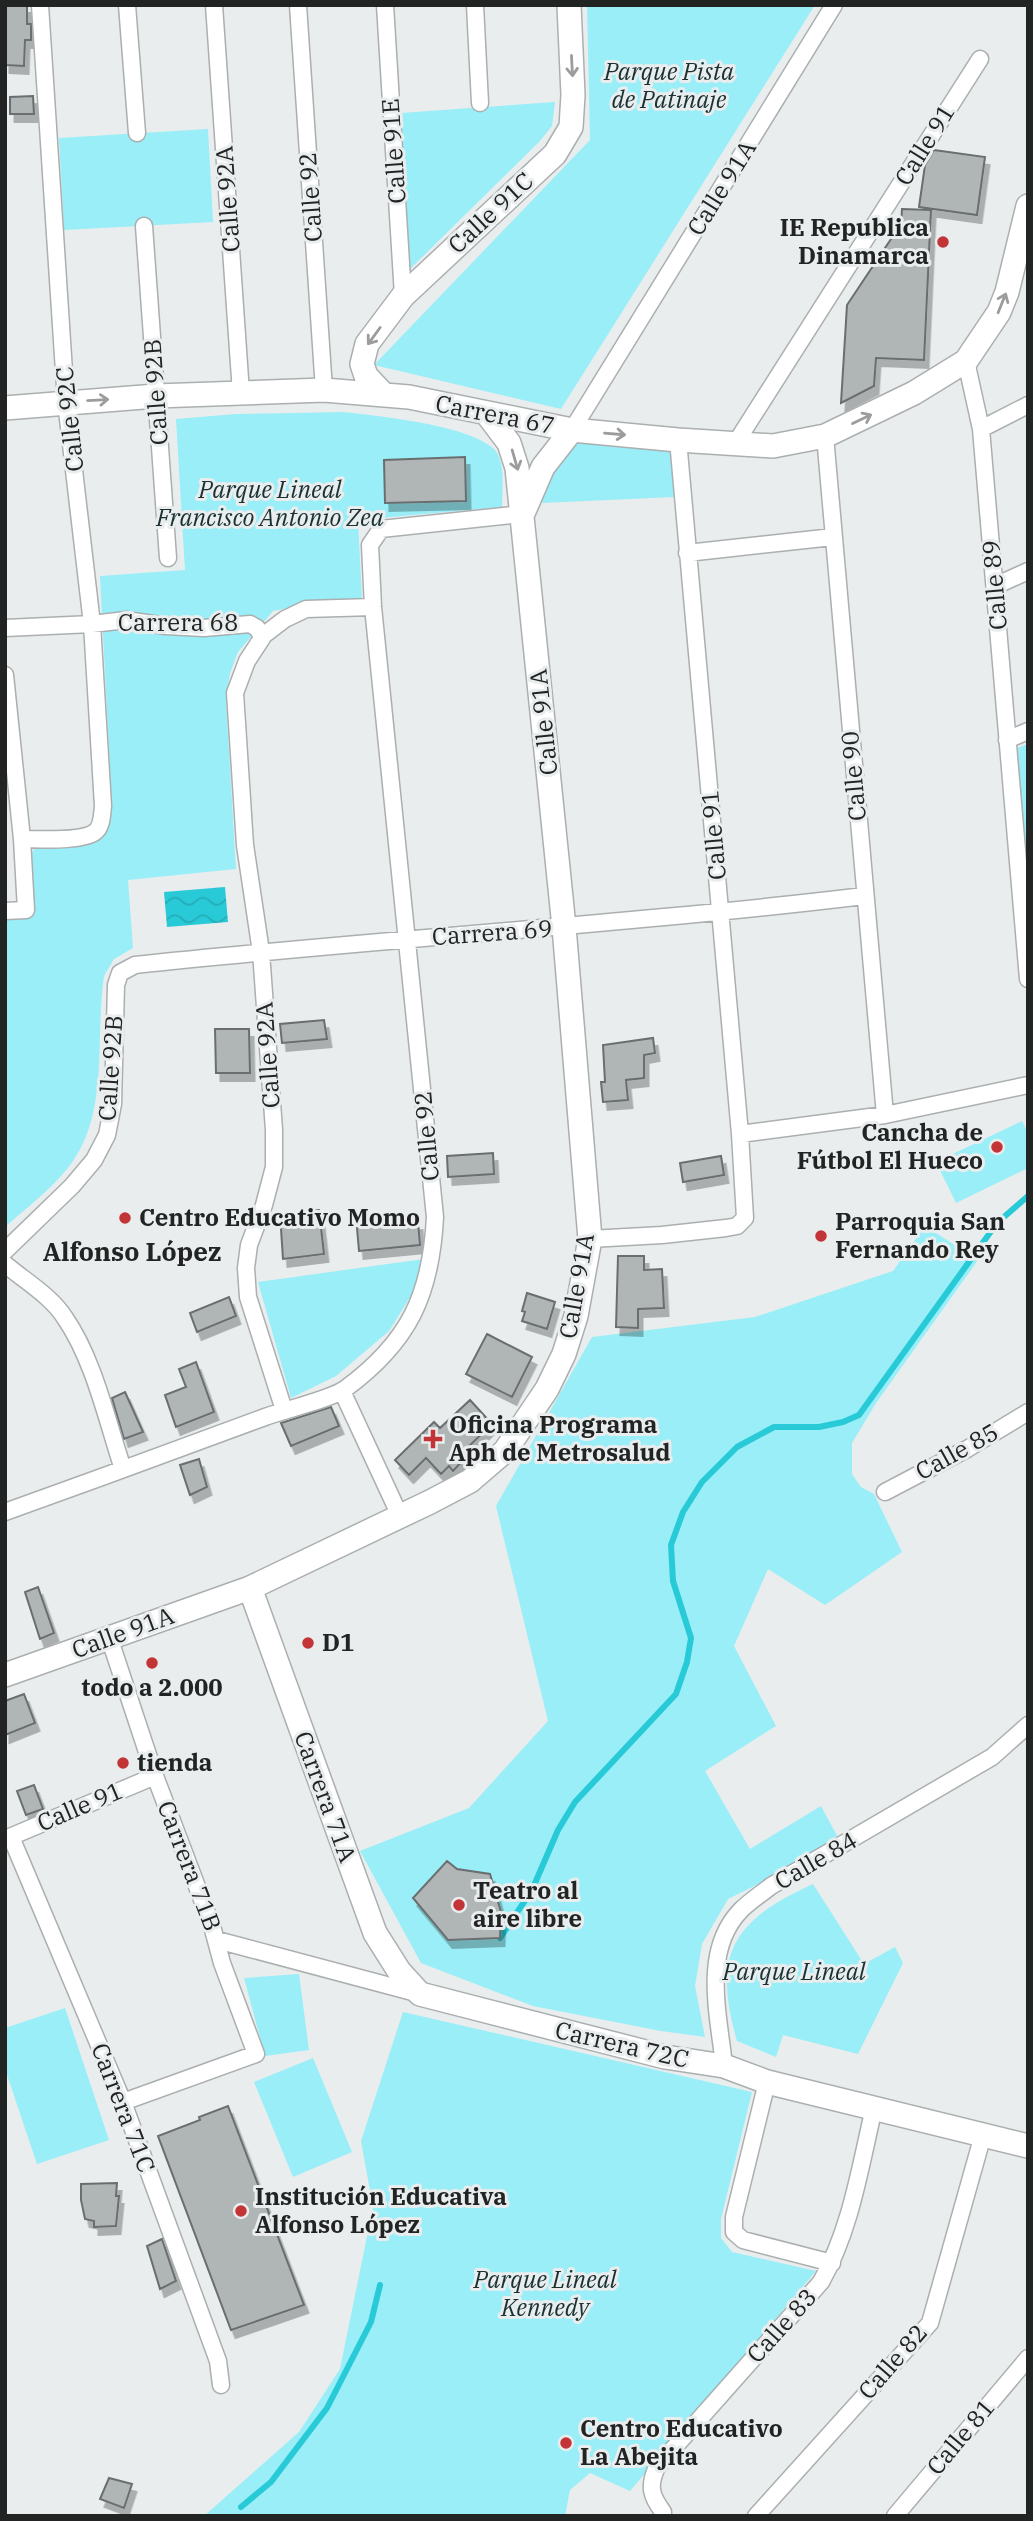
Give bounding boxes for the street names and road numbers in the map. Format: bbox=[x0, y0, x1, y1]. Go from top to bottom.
street label: Calle 91E bbox=[373, 97, 413, 205]
street label: Calle 91 bbox=[887, 98, 962, 191]
street label: Calle 91A bbox=[679, 133, 763, 241]
street label: Calle 92A bbox=[207, 144, 247, 253]
street label: Calle 92 bbox=[291, 151, 329, 243]
street label: Calle 91C bbox=[441, 165, 540, 260]
street label: Calle 92B bbox=[135, 338, 175, 446]
street label: Calle 92C bbox=[48, 365, 90, 473]
street label: Carrera 67 bbox=[433, 387, 557, 441]
street label: Calle 89 bbox=[974, 539, 1014, 631]
street label: Carrera 68 bbox=[118, 606, 238, 638]
street label: Calle 91A bbox=[521, 667, 564, 777]
street label: Calle 90 bbox=[833, 730, 873, 822]
street label: Calle 91 bbox=[693, 789, 733, 881]
street label: Carrera 69 bbox=[431, 912, 553, 952]
street label: Calle 92A bbox=[247, 1000, 287, 1109]
street label: Calle 92B bbox=[90, 1014, 130, 1122]
street label: Calle 92 bbox=[406, 1090, 446, 1182]
street label: Calle 91A bbox=[551, 1230, 601, 1341]
street label: Calle 85 bbox=[909, 1415, 1004, 1487]
street label: Calle 91A bbox=[67, 1599, 179, 1665]
street label: Carrera 71A bbox=[287, 1727, 365, 1867]
street label: Calle 91 bbox=[32, 1774, 127, 1838]
street label: Carrera 71B bbox=[150, 1796, 229, 1935]
street label: Calle 84 bbox=[768, 1824, 863, 1897]
street label: Carrera 72C bbox=[552, 2013, 692, 2075]
street label: Carrera 71C bbox=[85, 2038, 163, 2177]
street label: Calle 83 bbox=[739, 2281, 823, 2370]
street label: Calle 82 bbox=[851, 2317, 934, 2406]
street label: Calle 81 bbox=[919, 2392, 1001, 2481]

